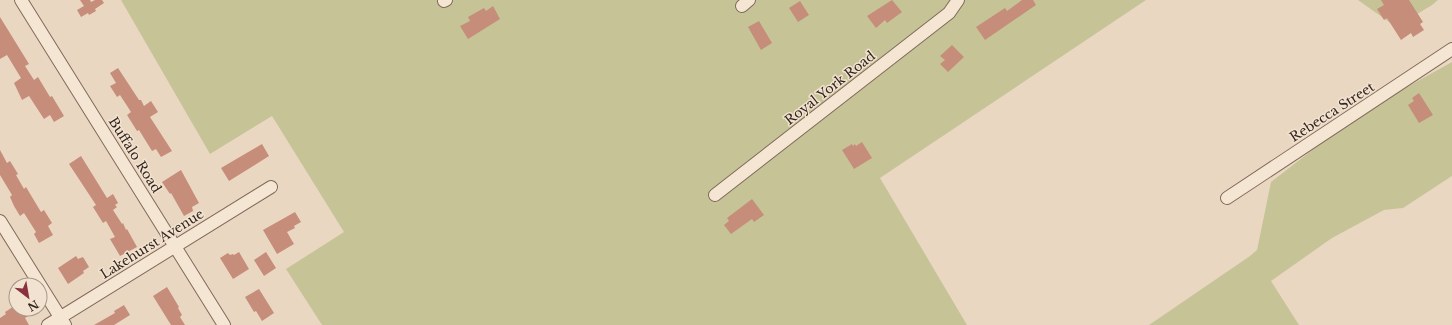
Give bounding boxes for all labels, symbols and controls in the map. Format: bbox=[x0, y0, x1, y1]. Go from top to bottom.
street label: Royal York Road bbox=[781, 47, 879, 129]
street label: Rebecca Street bbox=[1287, 78, 1378, 146]
street label: Buffalo Road bbox=[105, 114, 165, 196]
street label: Lakehurst Avenue bbox=[97, 205, 207, 283]
north arrow bbox=[8, 277, 48, 317]
text: N bbox=[25, 297, 41, 315]

